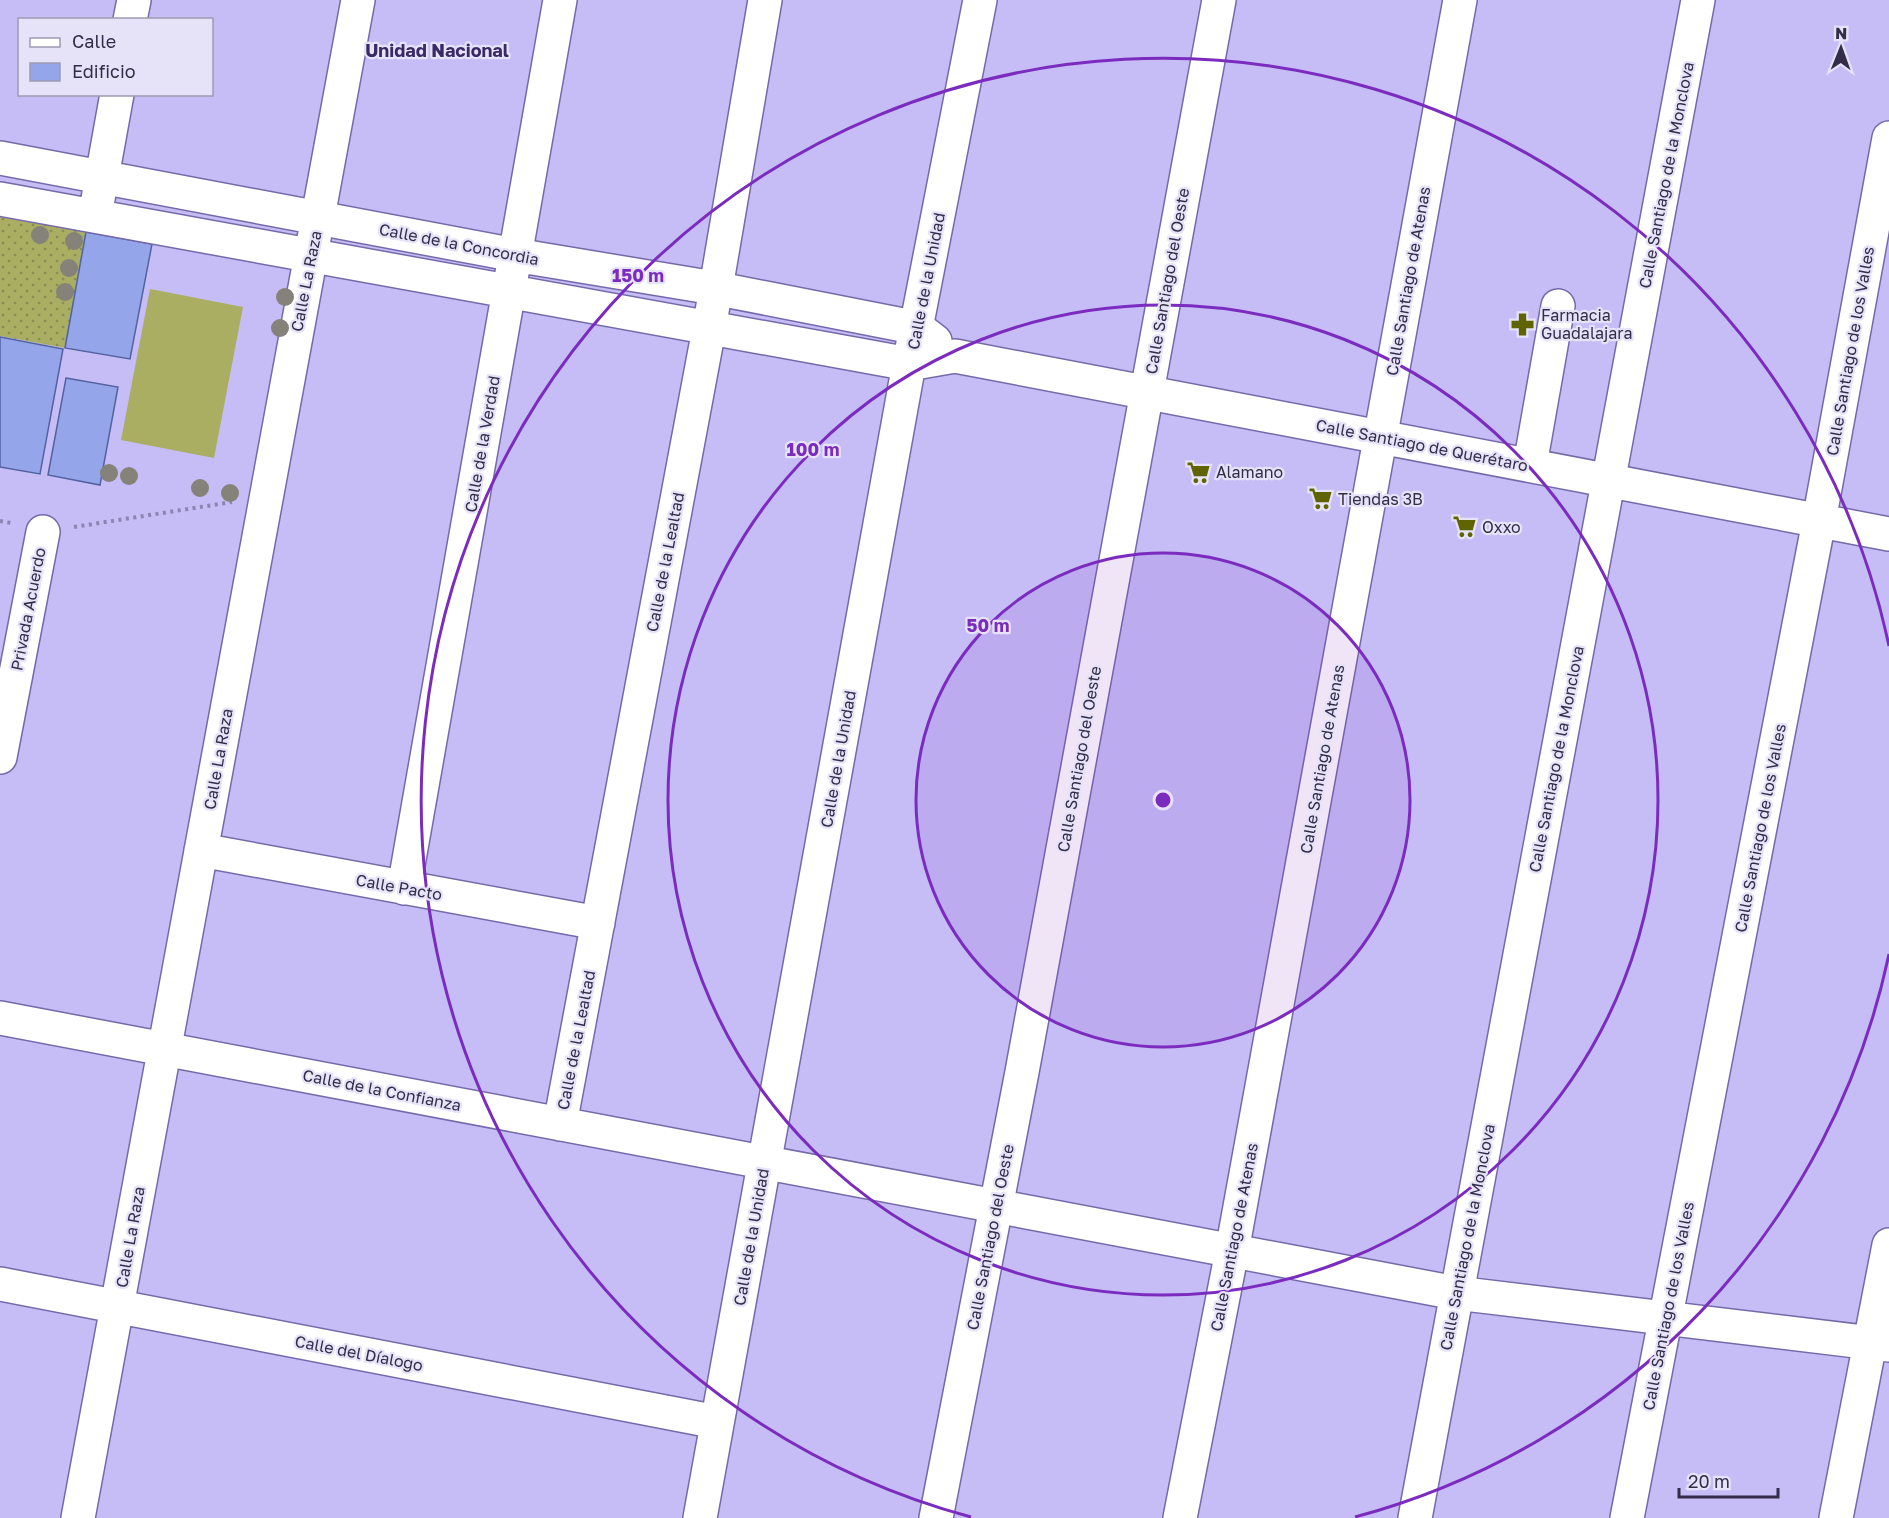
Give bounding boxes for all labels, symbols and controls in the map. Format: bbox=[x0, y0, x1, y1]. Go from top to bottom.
legend bbox=[18, 18, 213, 96]
north arrow bbox=[1811, 18, 1871, 78]
text: N bbox=[1835, 23, 1848, 43]
text: Calle bbox=[72, 30, 116, 52]
district label: Unidad Nacional bbox=[365, 39, 509, 61]
text: Edificio bbox=[72, 60, 136, 82]
street label: Calle Santiago de la Monclova bbox=[1634, 60, 1698, 290]
street label: Calle Santiago de Atenas bbox=[1382, 185, 1434, 377]
street label: Calle Santiago del Oeste bbox=[1141, 186, 1193, 376]
street label: Calle de la Unidad bbox=[903, 211, 949, 351]
street label: Calle de la Concordia bbox=[377, 219, 541, 269]
street label: Calle La Raza bbox=[286, 229, 326, 333]
street label: Calle Santiago de los Valles bbox=[1822, 245, 1878, 457]
text: 150 m bbox=[612, 264, 664, 286]
place label: Farmacia Guadalajara bbox=[1541, 305, 1633, 343]
pharmacy icon: Farmacia Guadalajara bbox=[1510, 311, 1536, 337]
street label: Calle de la Verdad bbox=[460, 374, 504, 514]
street label: Calle Santiago de Querétaro bbox=[1314, 415, 1530, 475]
text: 100 m bbox=[787, 438, 839, 460]
supermarket icon: Alamano bbox=[1185, 459, 1211, 485]
place label: Alamano bbox=[1216, 462, 1283, 482]
supermarket icon: Tiendas 3B bbox=[1307, 486, 1333, 512]
place label: Tiendas 3B bbox=[1338, 489, 1423, 509]
street label: Calle de la Lealtad bbox=[642, 490, 688, 634]
supermarket icon: Oxxo bbox=[1451, 514, 1477, 540]
place label: Oxxo bbox=[1482, 517, 1521, 537]
street label: Privada Acuerdo bbox=[6, 546, 50, 672]
text: 50 m bbox=[967, 614, 1009, 636]
street label: Calle Santiago de la Monclova bbox=[1524, 644, 1588, 874]
street label: Calle Santiago de Atenas bbox=[1296, 663, 1348, 855]
street label: Calle Santiago del Oeste bbox=[1053, 664, 1105, 854]
street label: Calle de la Unidad bbox=[816, 689, 860, 829]
street label: Calle La Raza bbox=[199, 707, 237, 811]
street label: Calle Santiago de los Valles bbox=[1730, 722, 1790, 934]
centre of rings bbox=[1153, 790, 1173, 810]
street label: Calle Pacto bbox=[354, 870, 444, 904]
street label: Calle de la Lealtad bbox=[553, 968, 599, 1112]
street label: Calle de la Confianza bbox=[301, 1065, 463, 1115]
street label: Calle Santiago de la Monclova bbox=[1435, 1122, 1499, 1352]
street label: Calle Santiago de Atenas bbox=[1206, 1141, 1262, 1333]
street label: Calle Santiago del Oeste bbox=[962, 1142, 1018, 1332]
street label: Calle de la Unidad bbox=[729, 1167, 773, 1307]
street label: Calle La Raza bbox=[111, 1185, 149, 1289]
street label: Calle Santiago de los Valles bbox=[1638, 1200, 1698, 1412]
street label: Calle del Díalogo bbox=[293, 1331, 425, 1375]
scale bar bbox=[1679, 1461, 1778, 1499]
text: 20 m bbox=[1688, 1470, 1730, 1492]

